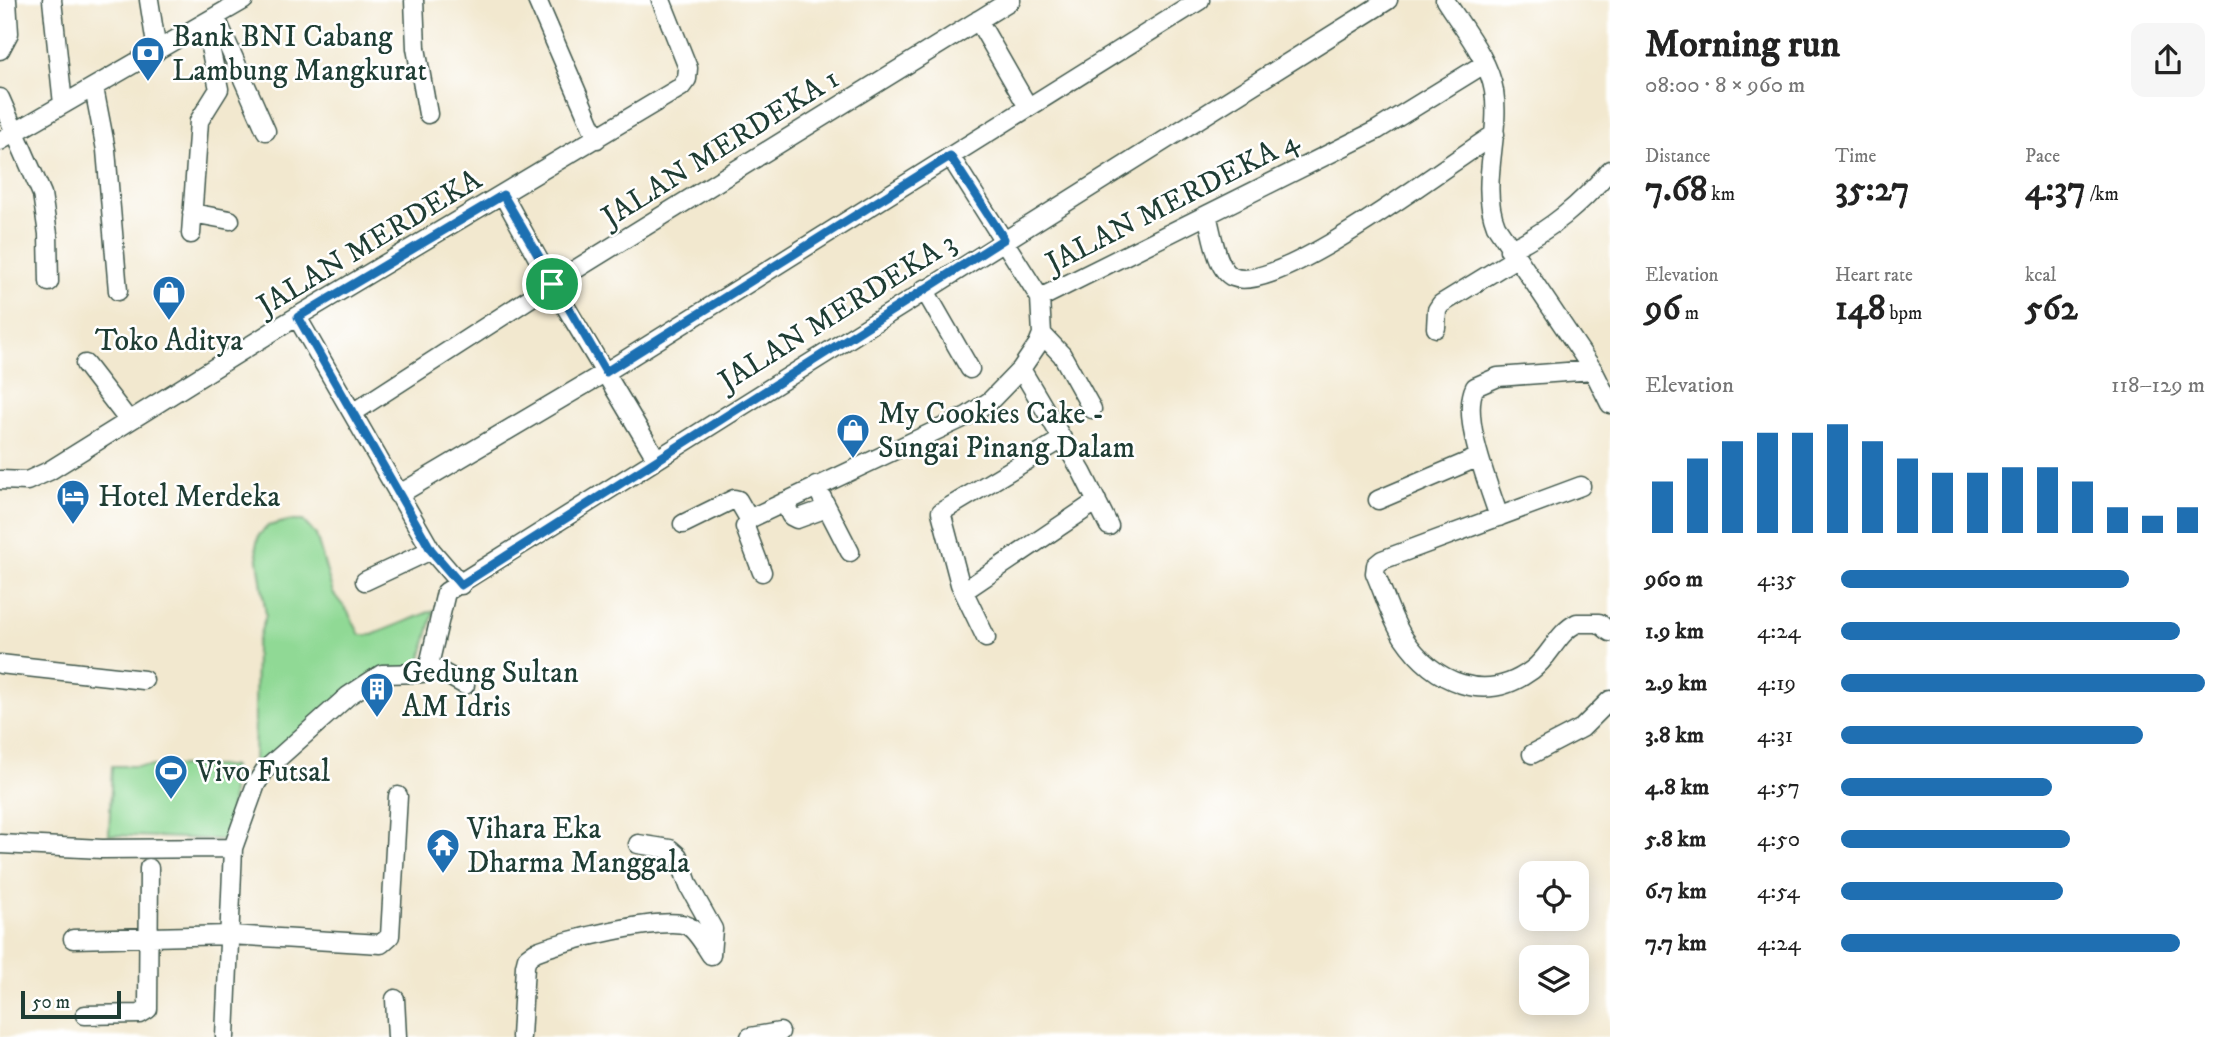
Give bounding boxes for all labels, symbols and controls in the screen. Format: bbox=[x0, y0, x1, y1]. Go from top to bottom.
place label: Bank BNI Cabang Lambung Mangkurat bbox=[172, 19, 427, 90]
text: Morning run bbox=[1645, 21, 1840, 69]
button: share bbox=[2131, 23, 2205, 97]
bank icon: Bank BNI Cabang Lambung Mangkurat bbox=[129, 34, 167, 83]
street label: JALAN MERDEKA 1 bbox=[593, 60, 846, 238]
text: 08:00 · 8 × 960 m bbox=[1645, 71, 1805, 100]
street label: JALAN MERDEKA 4 bbox=[1037, 122, 1306, 283]
text: Distance bbox=[1645, 145, 1710, 168]
text: Time bbox=[1835, 145, 1876, 168]
text: Pace bbox=[2025, 145, 2060, 168]
street label: JALAN MERDEKA bbox=[248, 161, 489, 326]
text: 7.68 bbox=[1645, 168, 1707, 212]
text: 35:27 bbox=[1835, 168, 1909, 212]
text: 4:37 bbox=[2025, 168, 2086, 212]
text: km bbox=[1707, 183, 1735, 206]
text: /km bbox=[2086, 183, 2119, 206]
street label: JALAN MERDEKA 3 bbox=[710, 224, 963, 402]
pin bbox=[522, 254, 582, 314]
text: Elevation bbox=[1645, 264, 1719, 287]
text: Heart rate bbox=[1835, 264, 1913, 287]
text: kcal bbox=[2025, 264, 2056, 287]
icon: arrive bbox=[533, 265, 571, 303]
shop icon: Toko Aditya bbox=[150, 273, 188, 322]
text: 96 bbox=[1645, 287, 1681, 331]
text: 148 bbox=[1835, 287, 1886, 331]
text: 562 bbox=[2025, 287, 2078, 331]
text: m bbox=[1681, 302, 1699, 325]
text: bpm bbox=[1886, 302, 1922, 325]
place label: Toko Aditya bbox=[95, 323, 243, 360]
text: Elevation bbox=[1645, 371, 1734, 400]
text: 118–129 m bbox=[2111, 371, 2205, 400]
place label: My Cookies Cake - Sungai Pinang Dalam bbox=[878, 396, 1135, 467]
shop icon: My Cookies Cake - Sungai Pinang Dalam bbox=[834, 411, 872, 460]
hotel icon: Hotel Merdeka bbox=[54, 477, 92, 526]
place label: Hotel Merdeka bbox=[98, 479, 281, 516]
text: 960 m bbox=[1645, 565, 1703, 594]
text: 4:35 bbox=[1757, 565, 1796, 594]
text: 1.9 km bbox=[1645, 617, 1704, 646]
text: 4:24 bbox=[1757, 617, 1801, 646]
place label: Gedung Sultan AM Idris bbox=[402, 655, 579, 726]
text: 2.9 km bbox=[1645, 669, 1707, 698]
text: 4:19 bbox=[1757, 669, 1796, 698]
building icon: Gedung Sultan AM Idris bbox=[358, 670, 396, 719]
text: 3.8 km bbox=[1645, 721, 1704, 750]
text: 4:31 bbox=[1757, 721, 1793, 750]
sports icon: Vivo Futsal bbox=[152, 752, 190, 801]
place label: Vivo Futsal bbox=[195, 754, 330, 791]
text: 4.8 km bbox=[1645, 773, 1709, 802]
text: 4:57 bbox=[1757, 773, 1800, 802]
place label: Vihara Eka Dharma Manggala bbox=[466, 811, 690, 882]
text: 5.8 km bbox=[1645, 825, 1706, 854]
text: 4:50 bbox=[1757, 825, 1800, 854]
temple icon: Vihara Eka Dharma Manggala bbox=[424, 826, 462, 875]
map controls bbox=[1519, 861, 1589, 1015]
button: locate bbox=[1519, 861, 1589, 931]
text: 6.7 km bbox=[1645, 877, 1707, 906]
text: 4:54 bbox=[1757, 877, 1800, 906]
text: 7.7 km bbox=[1645, 929, 1707, 958]
text: 4:24 bbox=[1757, 929, 1801, 958]
button: layers bbox=[1519, 945, 1589, 1015]
scale bar bbox=[21, 988, 121, 1020]
text: 50 m bbox=[32, 991, 70, 1014]

